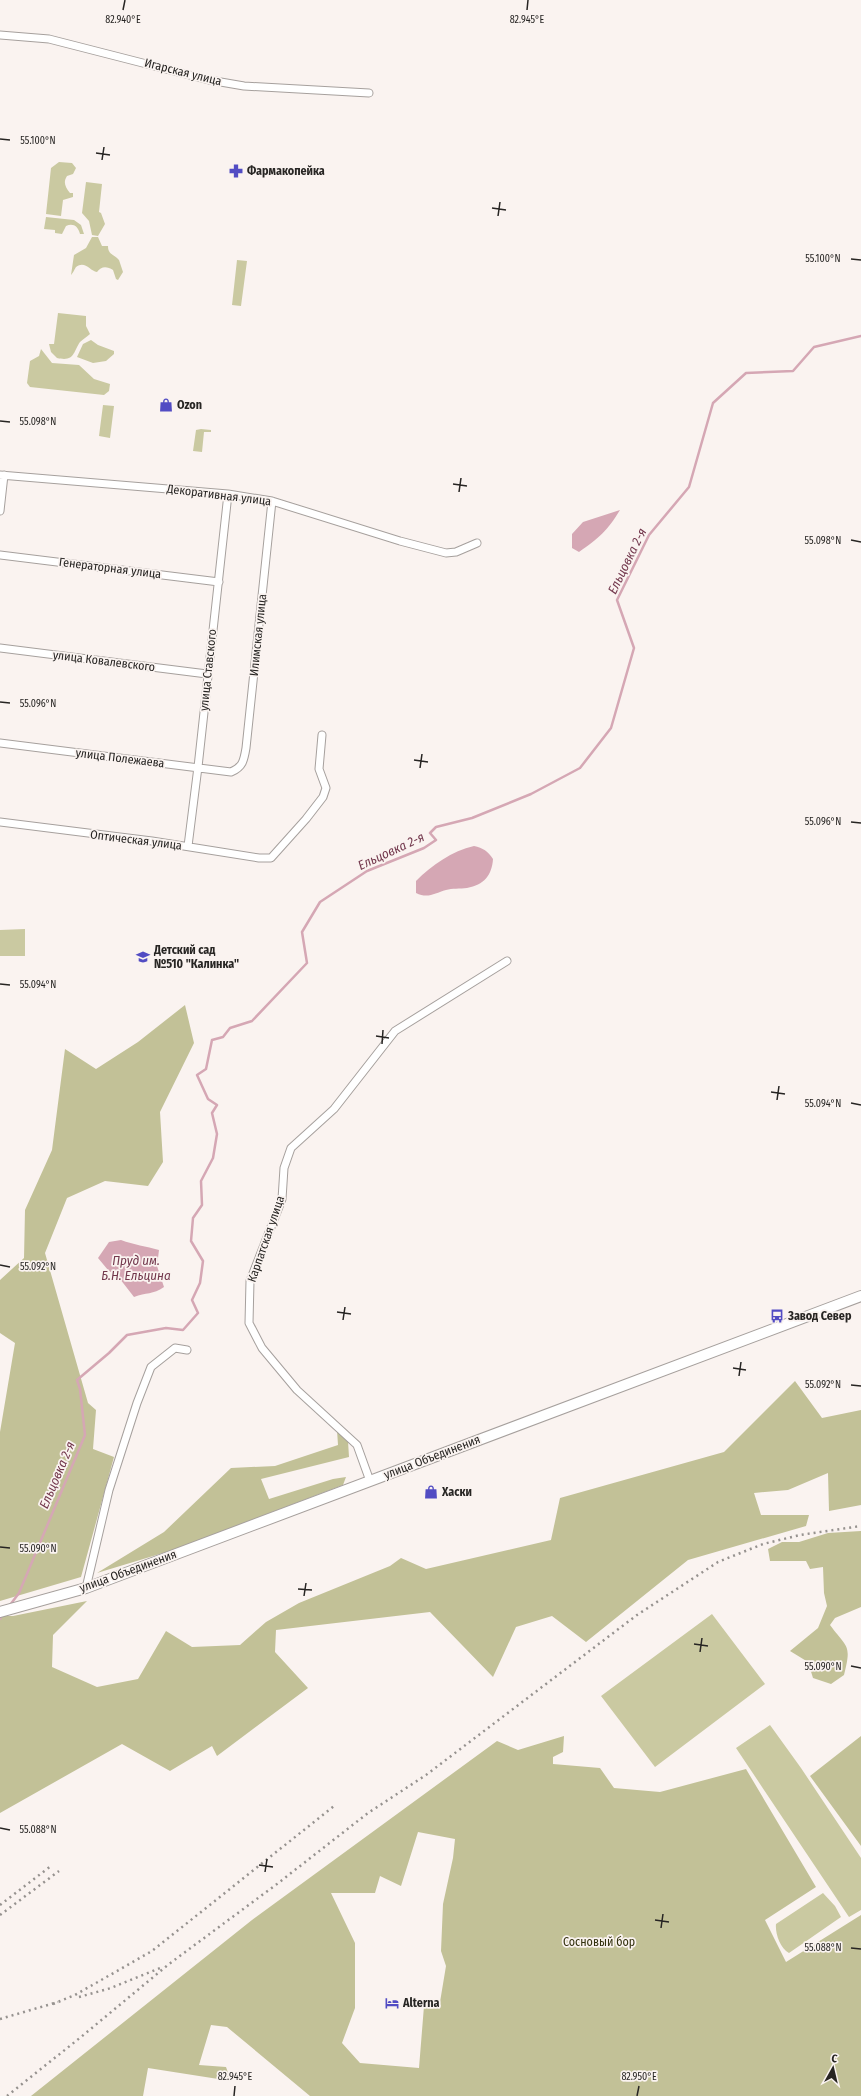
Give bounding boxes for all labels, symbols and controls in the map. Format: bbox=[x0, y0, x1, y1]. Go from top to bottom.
text: 82.940°E bbox=[105, 14, 141, 26]
text: 82.945°E bbox=[510, 14, 545, 26]
street label: Игарская улица bbox=[143, 56, 223, 88]
text: 55.100°N bbox=[20, 135, 56, 147]
pharmacy icon: Фармакопейка bbox=[228, 163, 244, 179]
place label: Фармакопейка bbox=[247, 164, 325, 178]
text: 55.100°N bbox=[805, 253, 841, 265]
shop icon: Ozon bbox=[158, 397, 174, 413]
place label: Ozon bbox=[177, 398, 202, 412]
text: 55.098°N bbox=[20, 416, 56, 428]
street label: Декоративная улица bbox=[165, 482, 272, 508]
water label: Ельцовка 2-я bbox=[605, 526, 649, 596]
text: 55.098°N bbox=[805, 535, 841, 547]
street label: Генераторная улица bbox=[58, 555, 162, 581]
street label: Илимская улица bbox=[247, 593, 269, 677]
street label: улица Ставского bbox=[197, 628, 219, 712]
street label: улица Ковалевского bbox=[52, 648, 156, 674]
text: 55.096°N bbox=[20, 698, 56, 710]
street label: улица Полежаева bbox=[75, 746, 165, 770]
text: 55.096°N bbox=[805, 816, 841, 828]
street label: Оптическая улица bbox=[89, 827, 183, 853]
water label: Ельцовка 2-я bbox=[355, 829, 427, 873]
place label: Детский сад №510 "Калинка" bbox=[153, 943, 239, 971]
school or university icon: Детский сад №510 "Калинка" bbox=[135, 949, 151, 965]
text: 55.094°N bbox=[20, 979, 56, 991]
text: 55.094°N bbox=[805, 1098, 841, 1110]
street label: Карпатская улица bbox=[245, 1194, 287, 1284]
water label: Пруд им. Б.Н. Ельцина bbox=[101, 1253, 171, 1283]
text: 55.092°N bbox=[20, 1261, 56, 1273]
bus stop icon: Завод Север bbox=[769, 1308, 785, 1324]
place label: Завод Север bbox=[787, 1309, 852, 1323]
text: 55.092°N bbox=[805, 1379, 841, 1391]
street label: улица Объединения bbox=[382, 1432, 482, 1482]
water label: Ельцовка 2-я bbox=[36, 1439, 78, 1511]
shop icon: Хаски bbox=[423, 1484, 439, 1500]
place label: Хаски bbox=[441, 1485, 472, 1499]
text: 55.090°N bbox=[19, 1543, 57, 1555]
street label: улица Объединения bbox=[78, 1547, 178, 1595]
text: 55.090°N bbox=[804, 1661, 842, 1673]
text: 55.088°N bbox=[19, 1824, 57, 1836]
park label: Сосновый бор bbox=[563, 1935, 635, 1949]
text: 55.088°N bbox=[804, 1942, 842, 1954]
hotel icon: Alterna bbox=[384, 1995, 400, 2011]
place label: Alterna bbox=[402, 1996, 440, 2010]
north arrow bbox=[813, 2048, 853, 2088]
text: С bbox=[831, 2052, 838, 2065]
text: 82.945°E bbox=[218, 2071, 253, 2083]
text: 82.950°E bbox=[621, 2071, 657, 2083]

